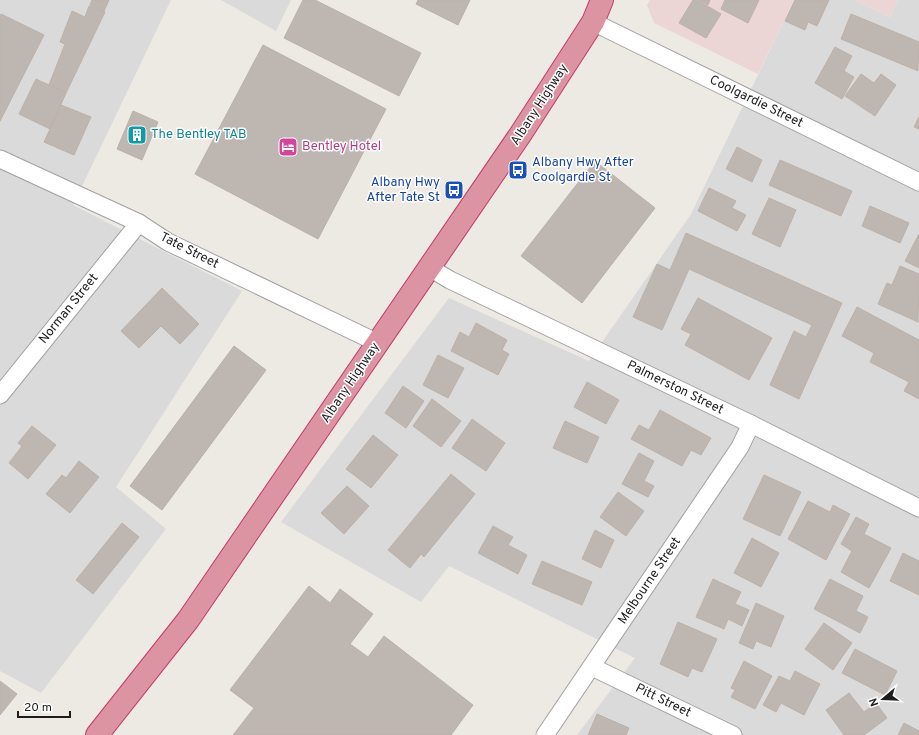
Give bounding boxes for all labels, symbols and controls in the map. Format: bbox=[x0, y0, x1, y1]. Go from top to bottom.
street label: Albany Highway bbox=[508, 61, 572, 149]
street label: Coolgardie Street bbox=[707, 72, 806, 132]
building icon: The Bentley TAB bbox=[126, 124, 148, 146]
place label: The Bentley TAB bbox=[151, 127, 246, 143]
hotel icon: Bentley Hotel bbox=[277, 136, 299, 158]
place label: Bentley Hotel bbox=[302, 139, 381, 155]
place label: Albany Hwy After Coolgardie St bbox=[532, 155, 634, 186]
bus stop icon: Albany Hwy After Coolgardie St bbox=[507, 159, 529, 181]
place label: Albany Hwy After Tate St bbox=[367, 175, 440, 206]
bus stop icon: Albany Hwy After Tate St bbox=[443, 179, 465, 201]
street label: Tate Street bbox=[157, 229, 221, 273]
street label: Norman Street bbox=[36, 271, 102, 347]
street label: Albany Highway bbox=[318, 340, 384, 426]
street label: Palmerston Street bbox=[624, 358, 726, 418]
street label: Melbourne Street bbox=[615, 534, 685, 628]
north arrow bbox=[863, 679, 903, 719]
street label: Pitt Street bbox=[633, 681, 694, 721]
scale bar bbox=[18, 693, 70, 719]
text: N bbox=[867, 696, 882, 708]
text: 20 m bbox=[24, 700, 52, 716]

